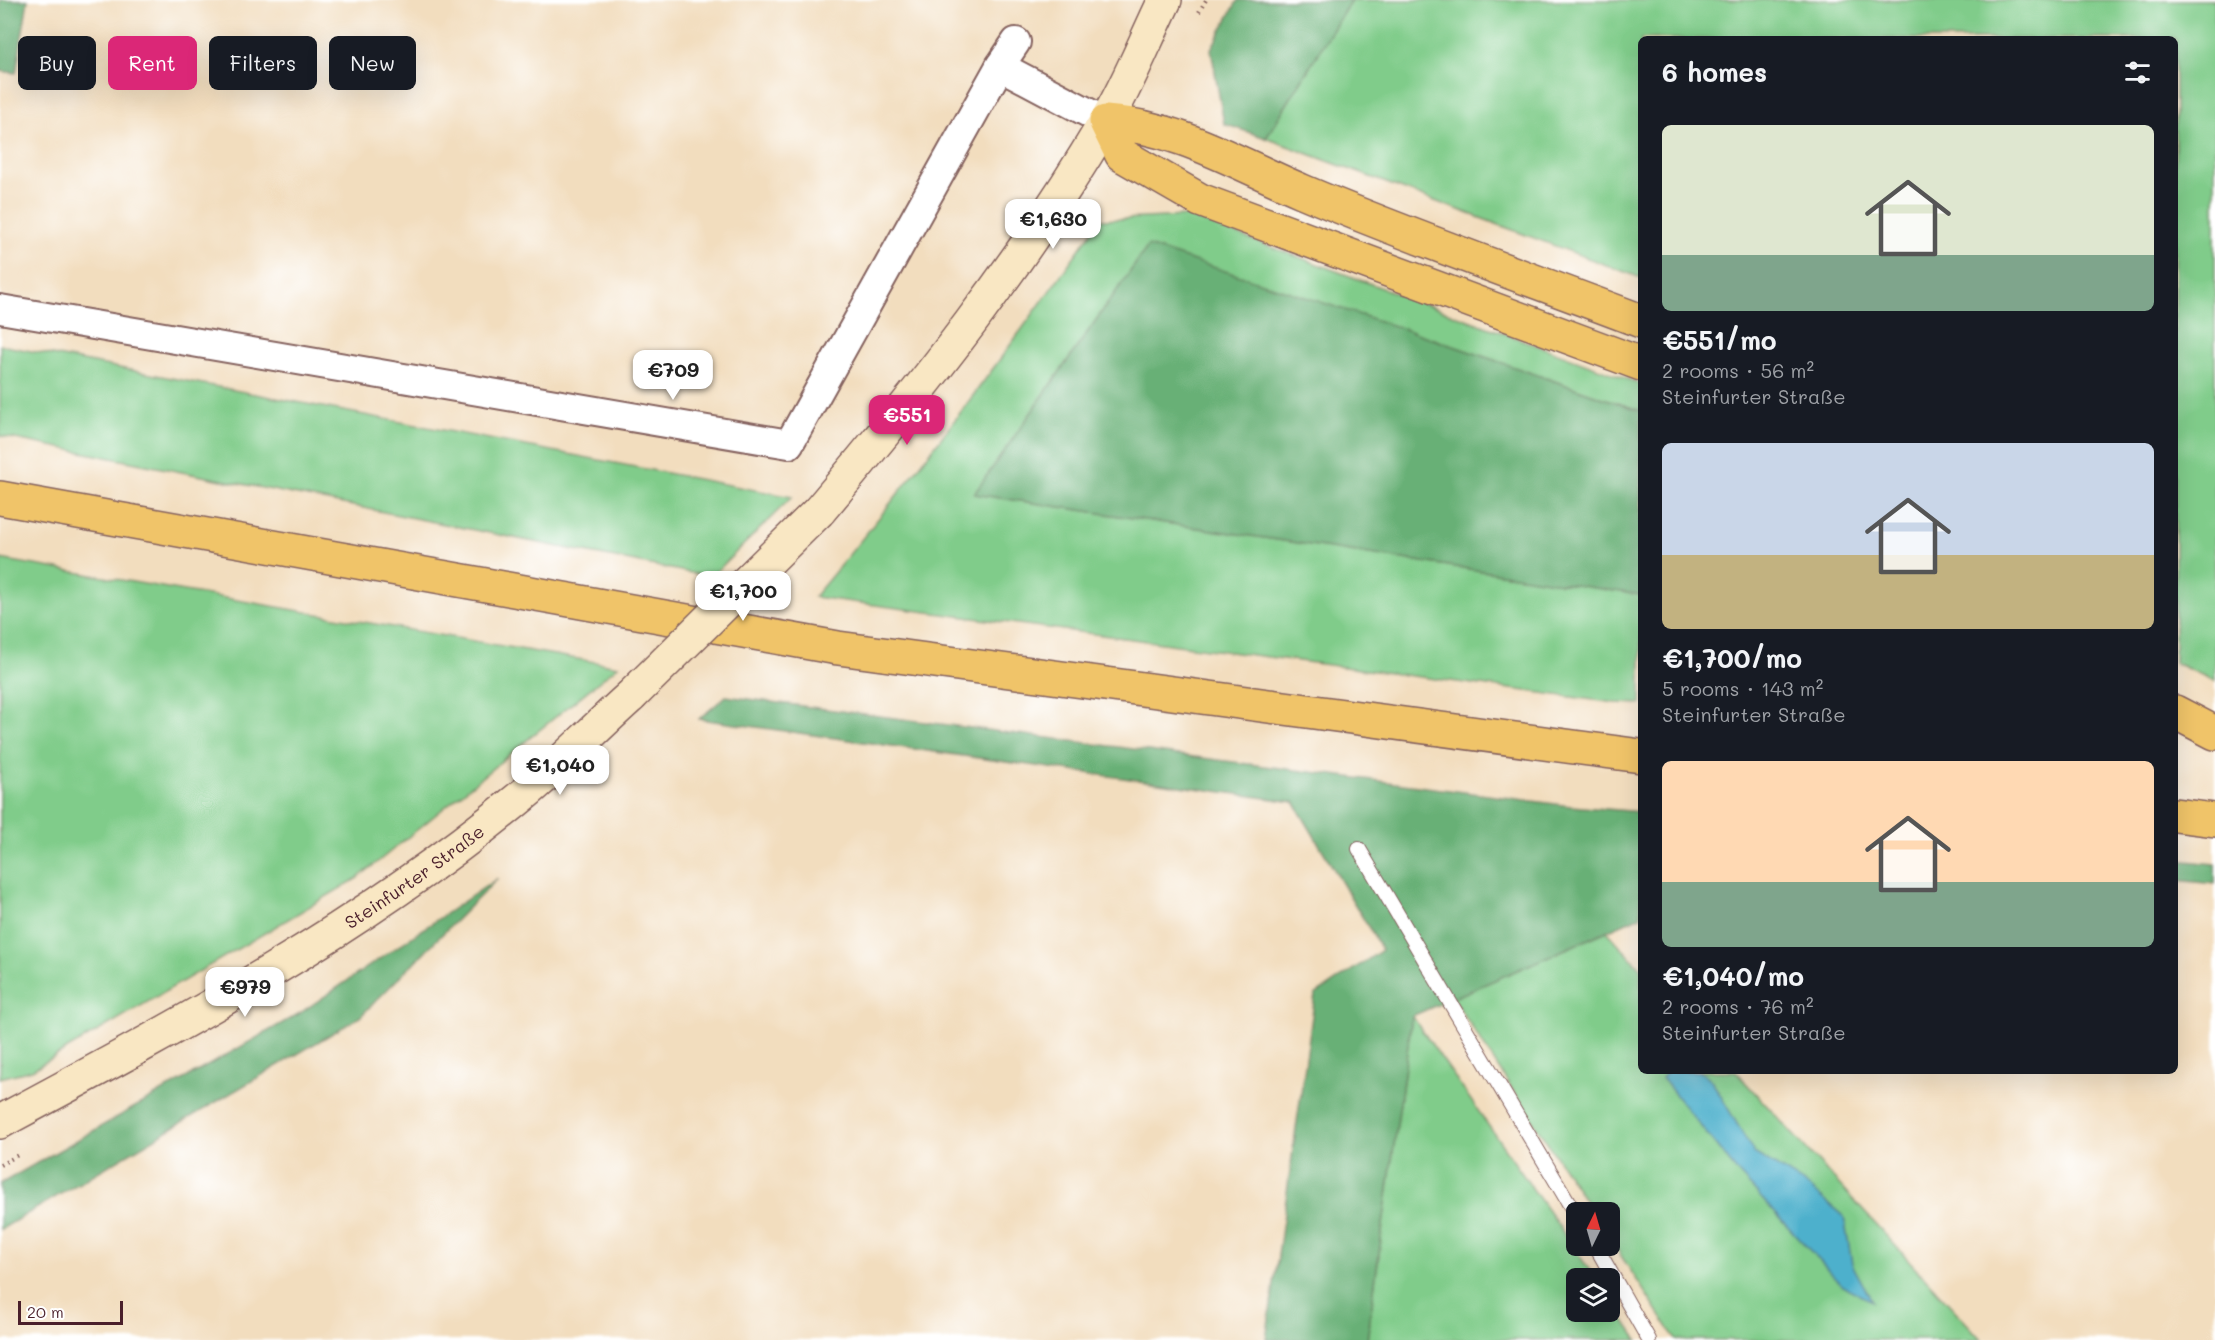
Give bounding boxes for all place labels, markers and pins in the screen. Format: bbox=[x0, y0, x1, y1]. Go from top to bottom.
pin: €1,630 bbox=[1004, 199, 1102, 250]
pin: €709 bbox=[637, 350, 709, 401]
pin: €551 bbox=[871, 395, 943, 446]
pin: €1,700 bbox=[694, 571, 792, 622]
pin: €1,040 bbox=[511, 745, 609, 796]
pin: €979 bbox=[209, 967, 281, 1018]

